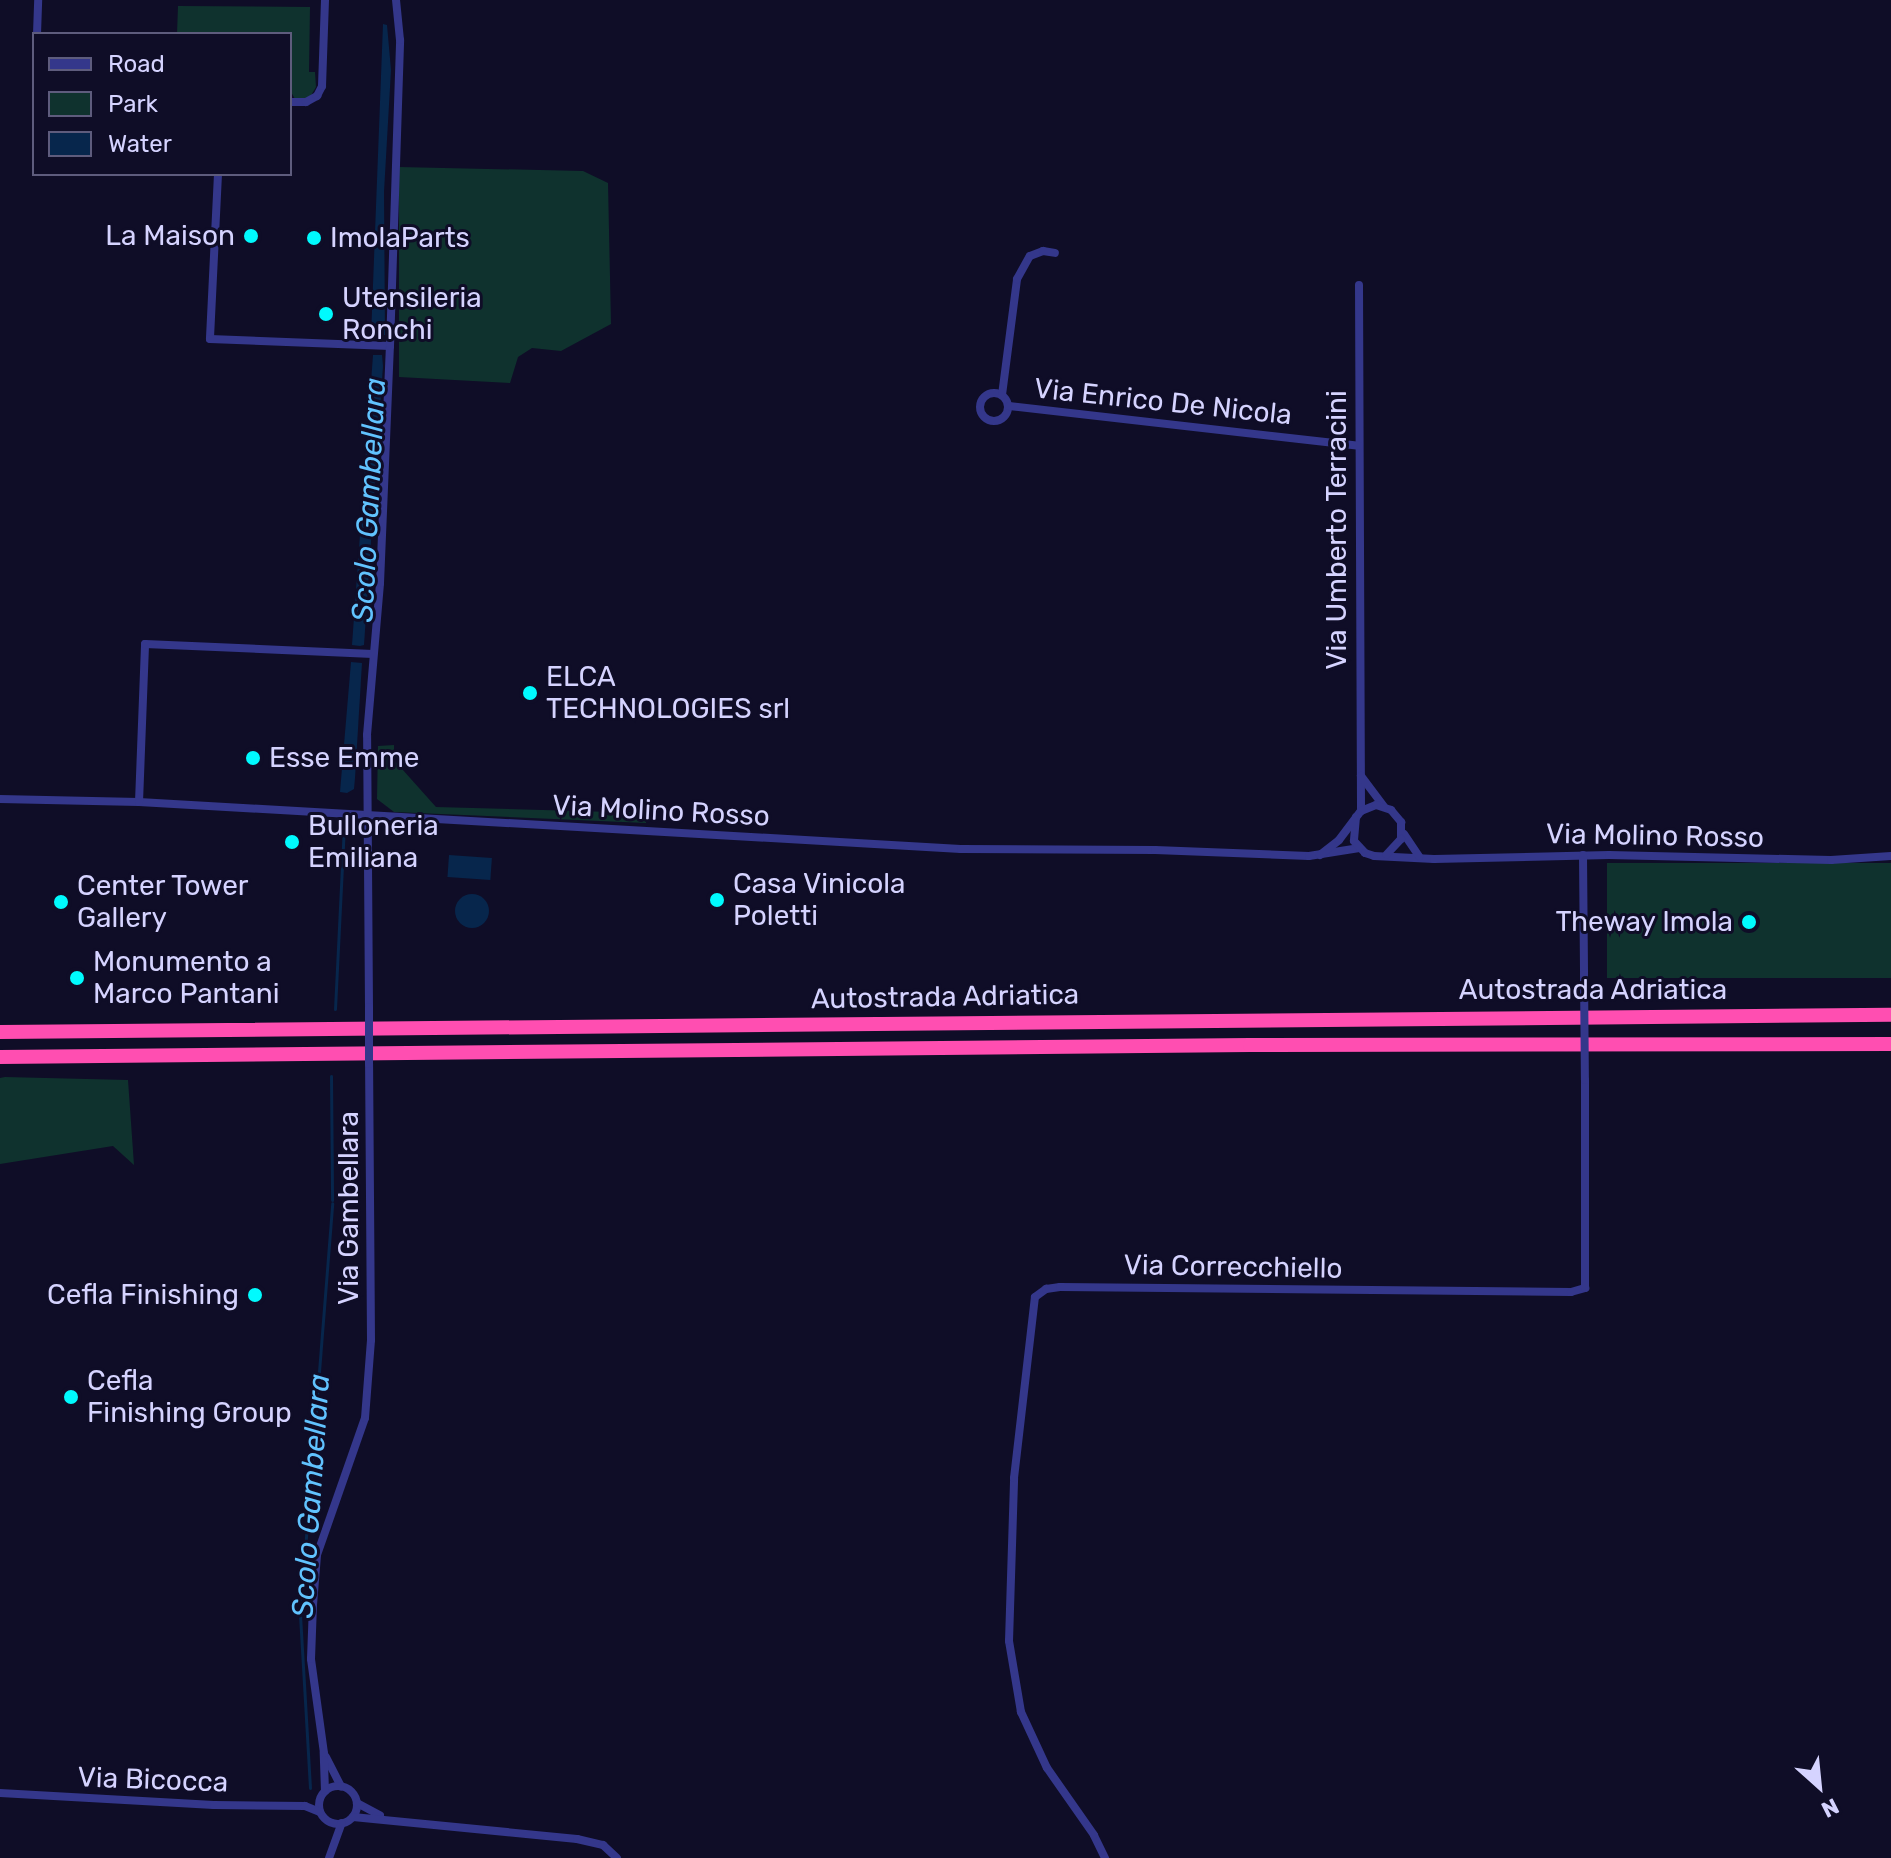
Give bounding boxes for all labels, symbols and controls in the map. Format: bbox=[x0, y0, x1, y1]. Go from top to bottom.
legend bbox=[32, 32, 292, 176]
text: Road bbox=[108, 50, 165, 78]
text: Park bbox=[108, 90, 158, 118]
text: Water bbox=[108, 130, 172, 158]
place label: La Maison bbox=[105, 219, 235, 253]
place label: ImolaParts bbox=[330, 221, 470, 255]
marker: La Maison bbox=[242, 227, 260, 245]
marker: ImolaParts bbox=[305, 229, 323, 247]
place label: Utensileria Ronchi bbox=[342, 281, 482, 347]
marker: Utensileria Ronchi bbox=[317, 305, 335, 323]
street label: Via Enrico De Nicola bbox=[1032, 372, 1294, 432]
water label: Scolo Gambellara bbox=[345, 377, 393, 623]
street label: Via Umberto Terracini bbox=[1320, 390, 1354, 670]
place label: ELCA TECHNOLOGIES srl bbox=[546, 660, 790, 726]
marker: ELCA TECHNOLOGIES srl bbox=[521, 684, 539, 702]
place label: Esse Emme bbox=[269, 741, 419, 775]
marker: Esse Emme bbox=[244, 749, 262, 767]
street label: Via Molino Rosso bbox=[551, 789, 771, 833]
place label: Bulloneria Emiliana bbox=[308, 809, 439, 875]
street label: Via Molino Rosso bbox=[1546, 817, 1764, 855]
marker: Bulloneria Emiliana bbox=[283, 833, 301, 851]
place label: Casa Vinicola Poletti bbox=[733, 867, 906, 933]
place label: Center Tower Gallery bbox=[77, 869, 250, 935]
marker: Casa Vinicola Poletti bbox=[708, 891, 726, 909]
marker: Center Tower Gallery bbox=[52, 893, 70, 911]
place label: Theway Imola bbox=[1555, 905, 1733, 939]
marker: Theway Imola bbox=[1740, 913, 1758, 931]
place label: Monumento a Marco Pantani bbox=[93, 945, 280, 1011]
marker: Monumento a Marco Pantani bbox=[68, 969, 86, 987]
street label: Autostrada Adriatica bbox=[1458, 973, 1728, 1007]
street label: Autostrada Adriatica bbox=[810, 978, 1080, 1016]
street label: Via Gambellara bbox=[332, 1111, 366, 1305]
street label: Via Correcchiello bbox=[1123, 1248, 1343, 1286]
place label: Cefla Finishing bbox=[47, 1278, 239, 1312]
marker: Cefla Finishing bbox=[246, 1286, 264, 1304]
place label: Cefla Finishing Group bbox=[87, 1364, 292, 1430]
water label: Scolo Gambellara bbox=[285, 1373, 337, 1619]
marker: Cefla Finishing Group bbox=[62, 1388, 80, 1406]
north arrow bbox=[1779, 1746, 1859, 1826]
street label: Via Bicocca bbox=[77, 1761, 229, 1799]
text: N bbox=[1817, 1792, 1843, 1823]

